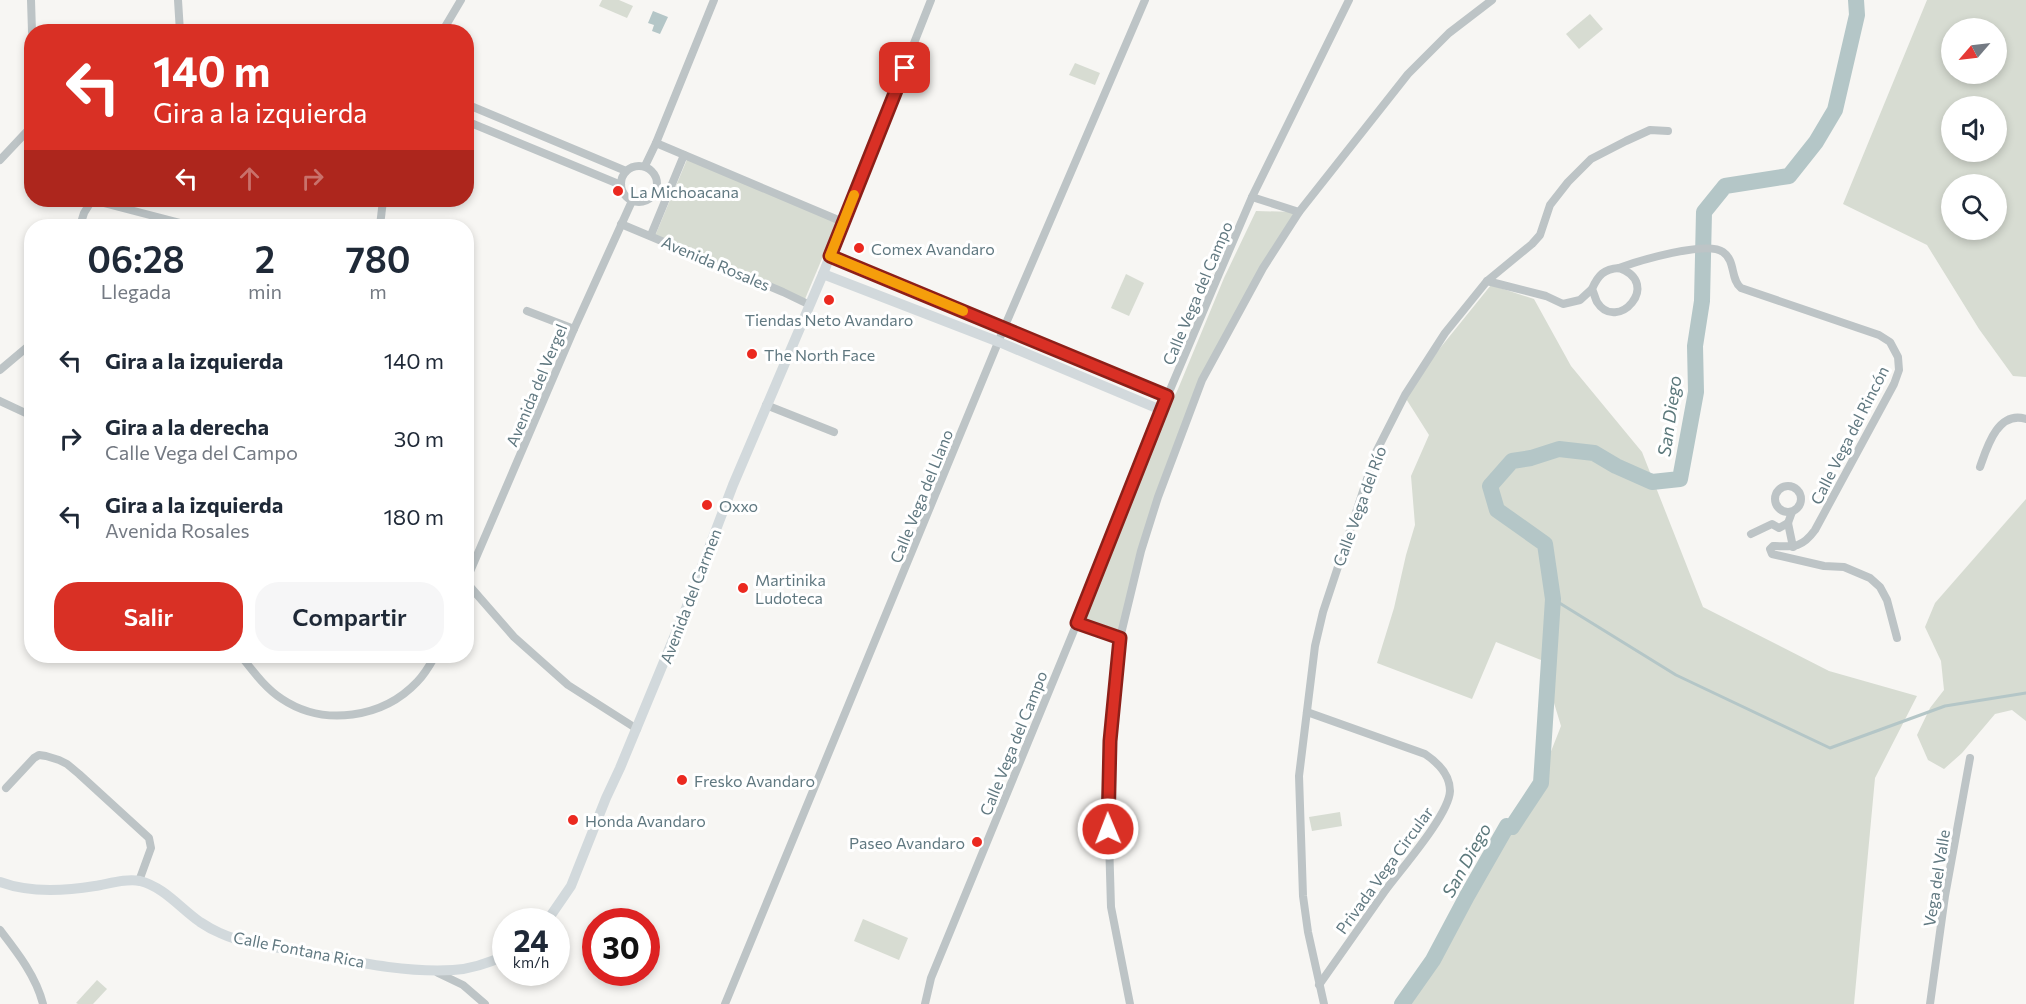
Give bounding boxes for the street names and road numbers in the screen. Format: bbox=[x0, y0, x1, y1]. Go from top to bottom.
street label: Calle Vega del Campo bbox=[1158, 218, 1236, 368]
street label: Avenida Rosales bbox=[659, 232, 773, 294]
street label: Avenida del Vergel bbox=[502, 321, 570, 449]
street label: Calle Vega del Rincón bbox=[1806, 363, 1892, 507]
street label: Calle Vega del Llano bbox=[886, 426, 956, 566]
street label: Calle Vega del Río bbox=[1328, 443, 1390, 569]
street label: Avenida del Carmen bbox=[656, 526, 724, 666]
street label: Calle Vega del Campo bbox=[975, 668, 1051, 818]
street label: Privada Vega Circular bbox=[1331, 802, 1437, 937]
street label: Vega del Valle bbox=[1919, 828, 1953, 928]
street label: Calle Fontana Rica bbox=[232, 927, 366, 971]

